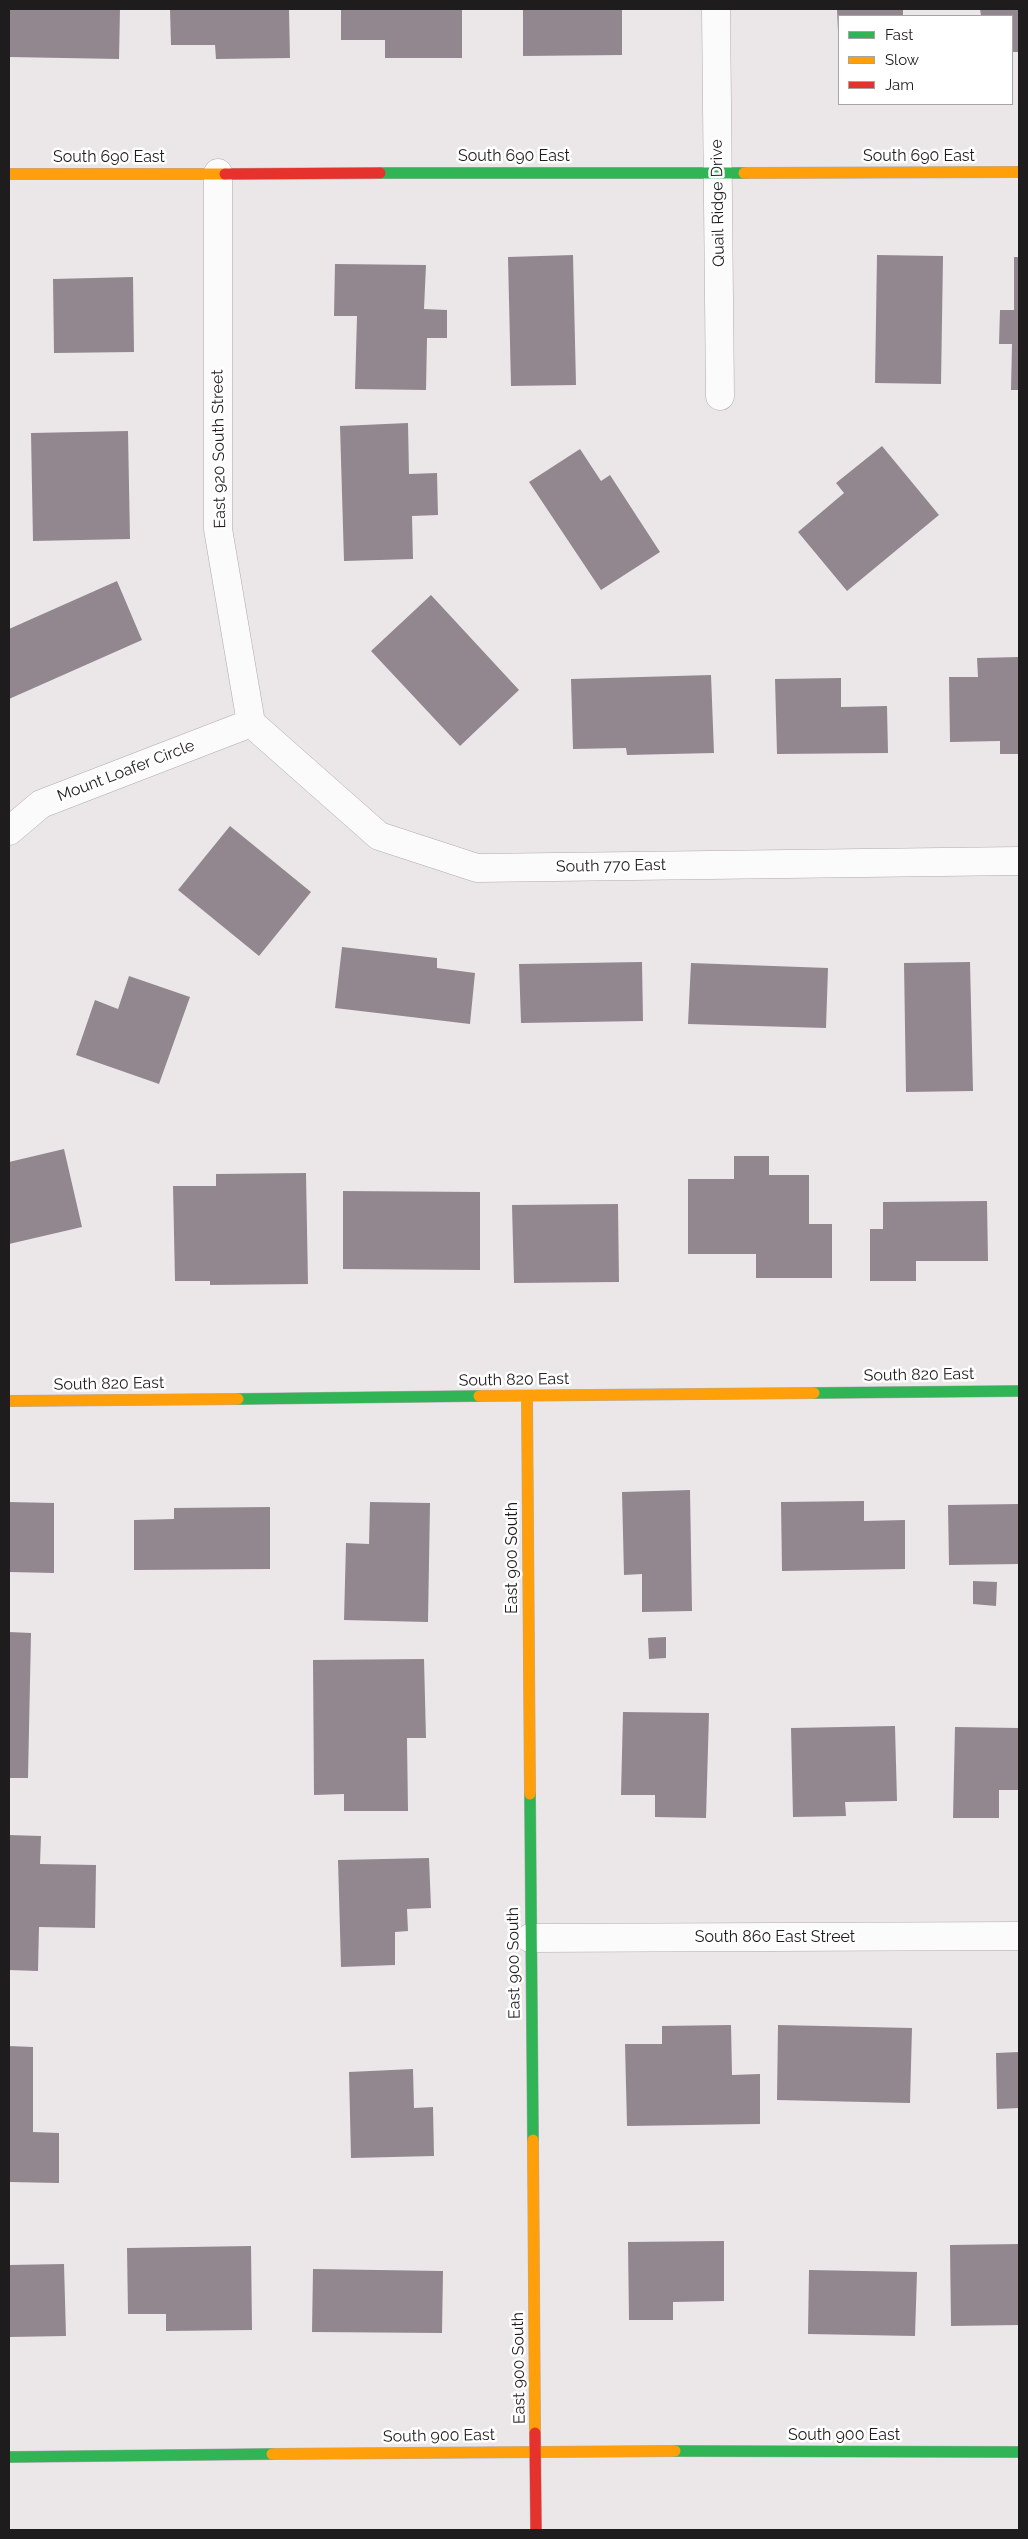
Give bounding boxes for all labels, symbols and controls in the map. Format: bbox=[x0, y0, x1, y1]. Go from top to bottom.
legend bbox=[838, 15, 1013, 105]
text: Fast bbox=[885, 26, 913, 44]
text: Slow bbox=[885, 51, 919, 69]
text: Jam bbox=[885, 76, 914, 94]
street label: Quail Ridge Drive bbox=[707, 139, 729, 267]
street label: South 690 East bbox=[458, 146, 570, 166]
street label: South 690 East bbox=[863, 146, 975, 166]
street label: South 690 East bbox=[53, 147, 165, 167]
street label: East 920 South Street bbox=[208, 369, 230, 529]
street label: Mount Loafer Circle bbox=[55, 736, 197, 806]
street label: South 770 East bbox=[556, 855, 666, 877]
street label: South 820 East bbox=[863, 1364, 975, 1386]
street label: South 820 East bbox=[458, 1369, 570, 1391]
street label: South 820 East bbox=[53, 1373, 165, 1395]
street label: East 900 South bbox=[502, 1502, 522, 1614]
street label: East 900 South bbox=[503, 1907, 525, 2019]
street label: South 860 East Street bbox=[695, 1927, 855, 1947]
street label: East 900 South bbox=[508, 2312, 530, 2424]
street label: South 900 East bbox=[383, 2425, 495, 2447]
street label: South 900 East bbox=[788, 2425, 900, 2445]

